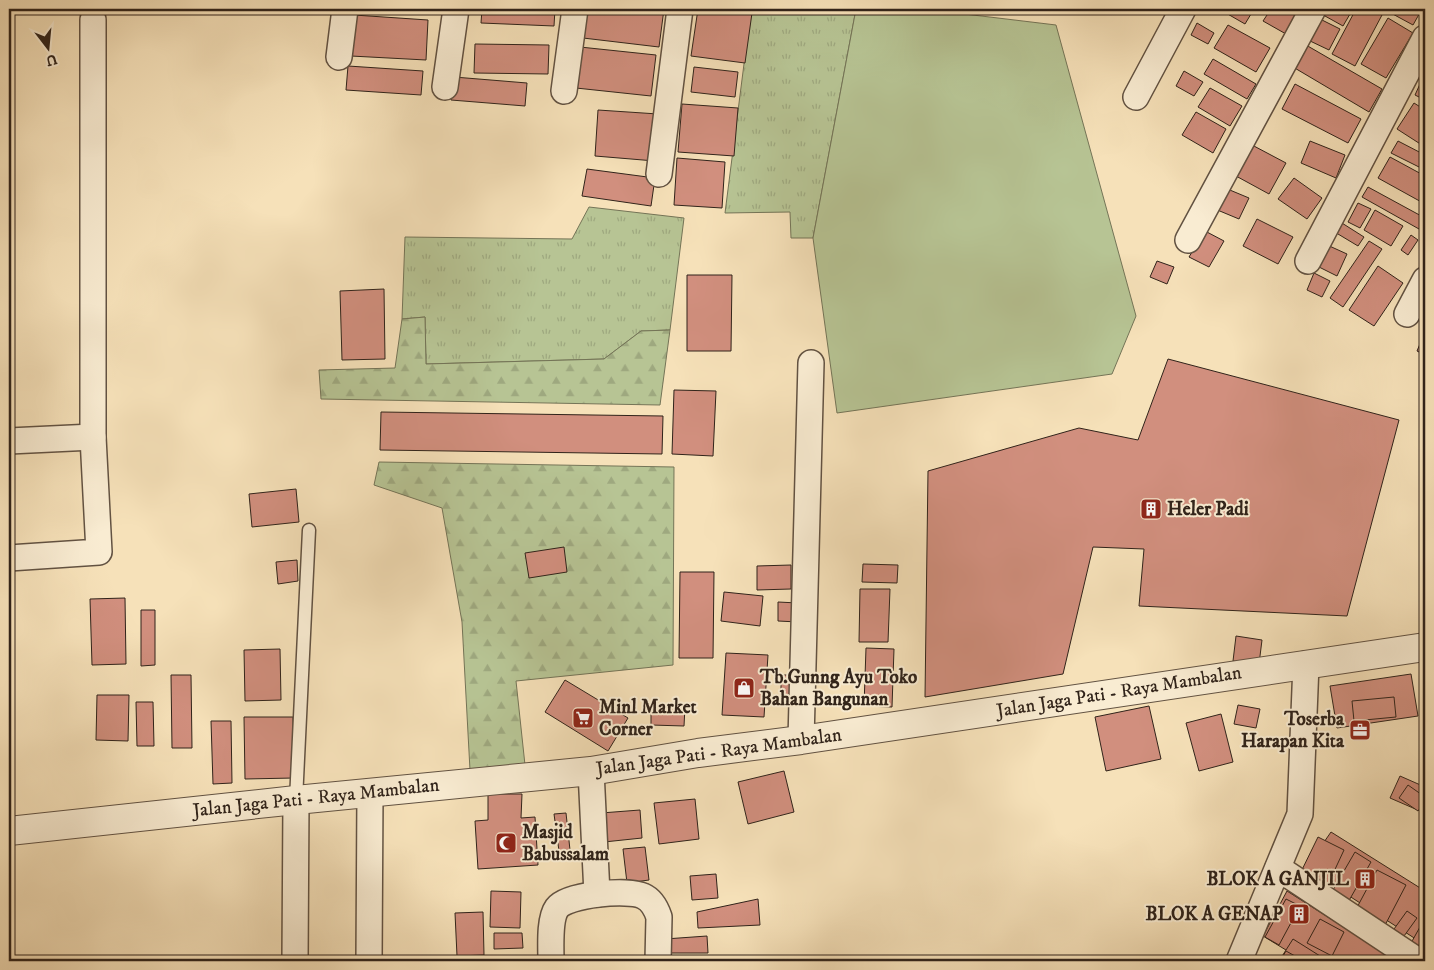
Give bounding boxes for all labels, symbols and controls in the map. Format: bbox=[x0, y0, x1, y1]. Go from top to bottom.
north arrow bbox=[22, 22, 72, 72]
text: U bbox=[43, 49, 59, 70]
building icon: Heler Padi bbox=[1139, 497, 1163, 521]
place label: Heler Padi bbox=[1167, 498, 1249, 521]
street label: Jalan Jaga Pati - Raya Mambalan bbox=[993, 661, 1243, 723]
place label: Tb.Gunng Ayu Toko Bahan Bangunan bbox=[759, 666, 917, 711]
shop icon: Tb.Gunng Ayu Toko Bahan Bangunan bbox=[732, 676, 756, 700]
place label: Minl Market Corner bbox=[599, 696, 698, 741]
supermarket icon: Minl Market Corner bbox=[571, 706, 595, 730]
place label: Toserba Harapan Kita bbox=[1241, 708, 1345, 753]
office icon: Toserba Harapan Kita bbox=[1348, 718, 1372, 742]
street label: Jalan Jaga Pati - Raya Mambalan bbox=[593, 723, 843, 781]
street label: Jalan Jaga Pati - Raya Mambalan bbox=[190, 774, 440, 823]
place label: Masjid Babussalam bbox=[522, 821, 610, 866]
mosque icon: Masjid Babussalam bbox=[494, 831, 518, 855]
building icon: BLOK A GANJIL bbox=[1353, 867, 1377, 891]
place label: BLOK A GANJIL bbox=[1206, 868, 1349, 891]
building icon: BLOK A GENAP bbox=[1287, 902, 1311, 926]
place label: BLOK A GENAP bbox=[1146, 903, 1283, 926]

